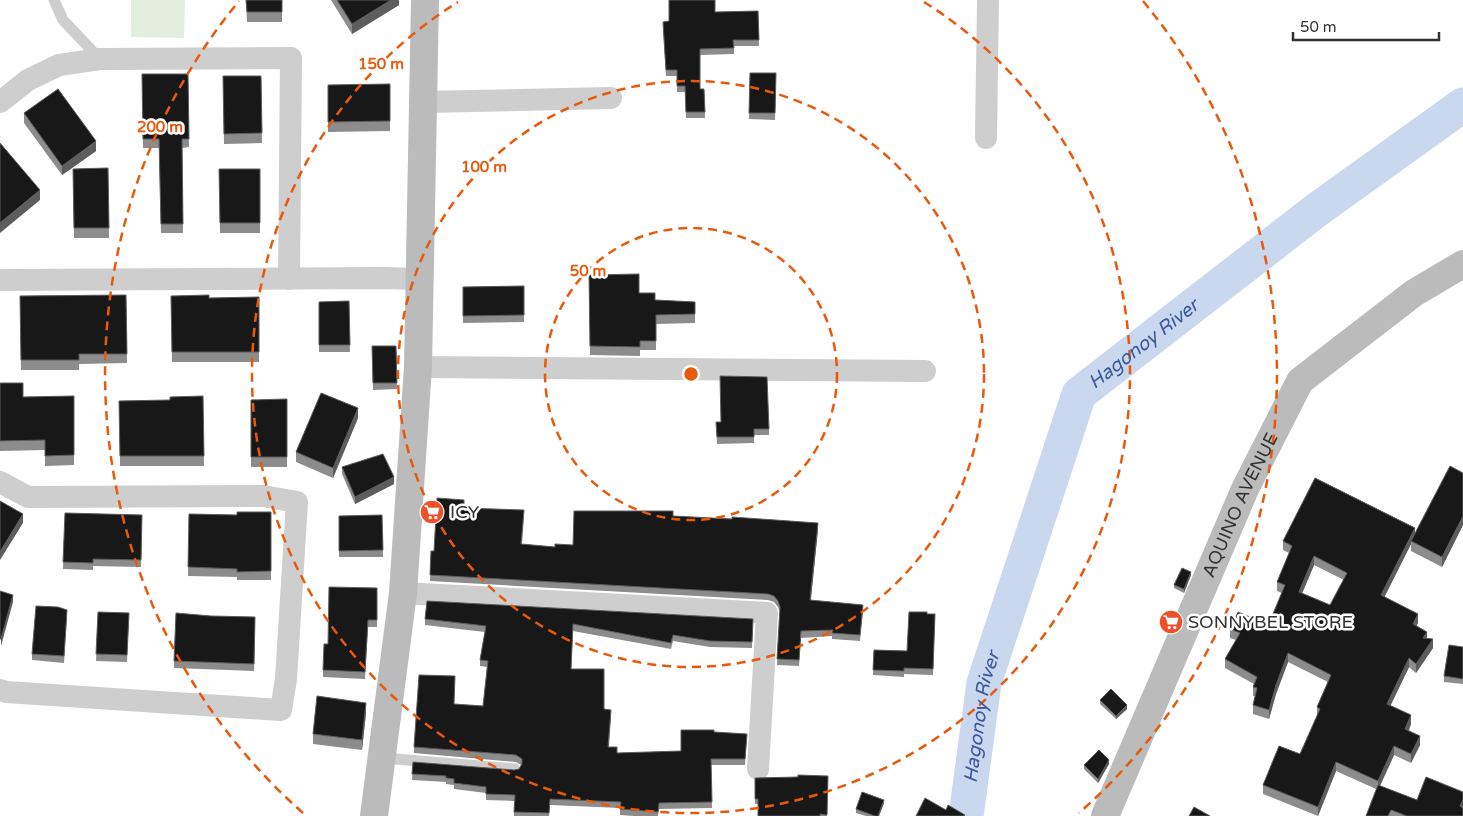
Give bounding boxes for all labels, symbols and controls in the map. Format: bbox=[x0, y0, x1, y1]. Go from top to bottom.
scale bar bbox=[1293, 10, 1439, 42]
text: 50 m bbox=[1300, 18, 1337, 36]
text: 150 m bbox=[358, 55, 404, 73]
text: 200 m bbox=[137, 118, 183, 136]
text: 100 m bbox=[461, 158, 507, 176]
text: 50 m bbox=[570, 262, 606, 280]
water label: Hagonoy River bbox=[1084, 293, 1205, 393]
centre of rings bbox=[682, 365, 700, 383]
street label: AQUINO AVENUE bbox=[1197, 429, 1283, 581]
supermarket icon: ICY bbox=[419, 499, 445, 525]
place label: ICY bbox=[450, 501, 480, 523]
supermarket icon: SONNYBEL STORE bbox=[1158, 609, 1184, 635]
place label: SONNYBEL STORE bbox=[1188, 611, 1353, 633]
water label: Hagonoy River bbox=[960, 646, 1005, 784]

